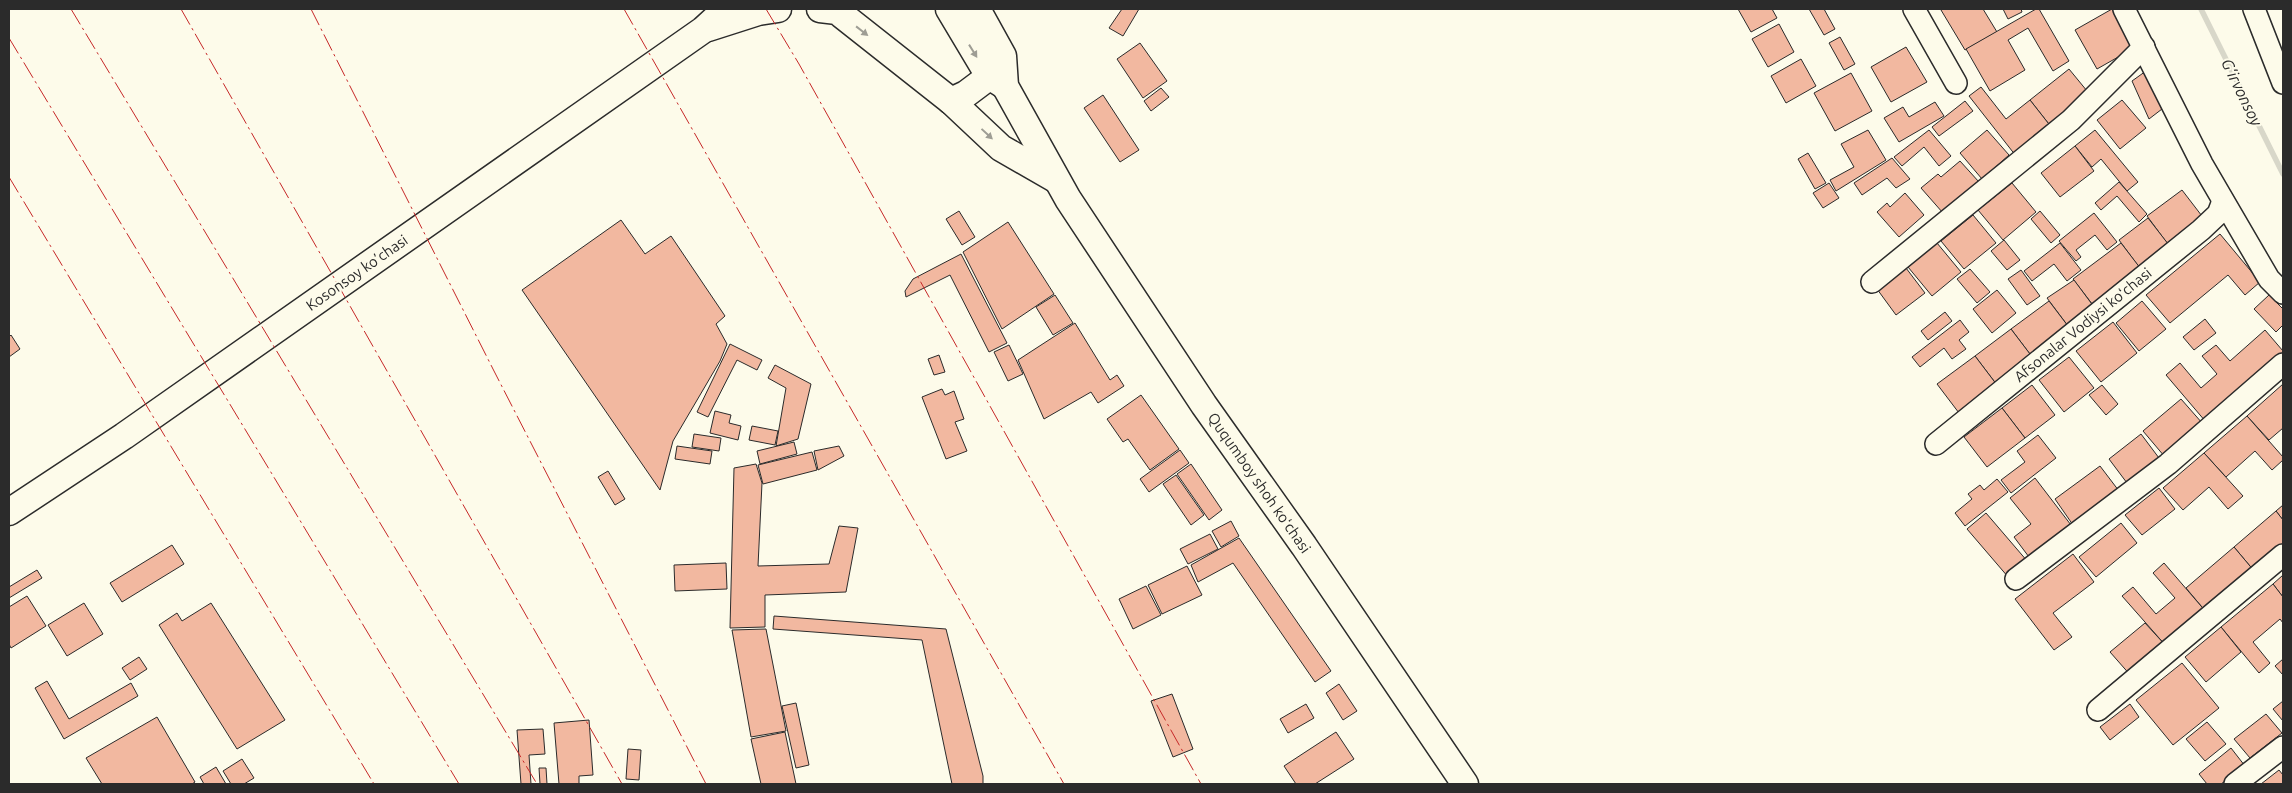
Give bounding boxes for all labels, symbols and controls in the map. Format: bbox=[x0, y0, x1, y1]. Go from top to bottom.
one-way arrow bbox=[855, 25, 868, 36]
one-way arrow bbox=[969, 44, 978, 58]
water label: G‘irvonsoy bbox=[2218, 55, 2266, 129]
one-way arrow bbox=[980, 128, 992, 140]
street label: Kosonsoy ko’chasi bbox=[303, 231, 411, 314]
street label: Afsonalar Vodiysi koʻchasi bbox=[2011, 264, 2155, 385]
street label: Ququmboy shoh koʻchasi bbox=[1204, 409, 1314, 556]

